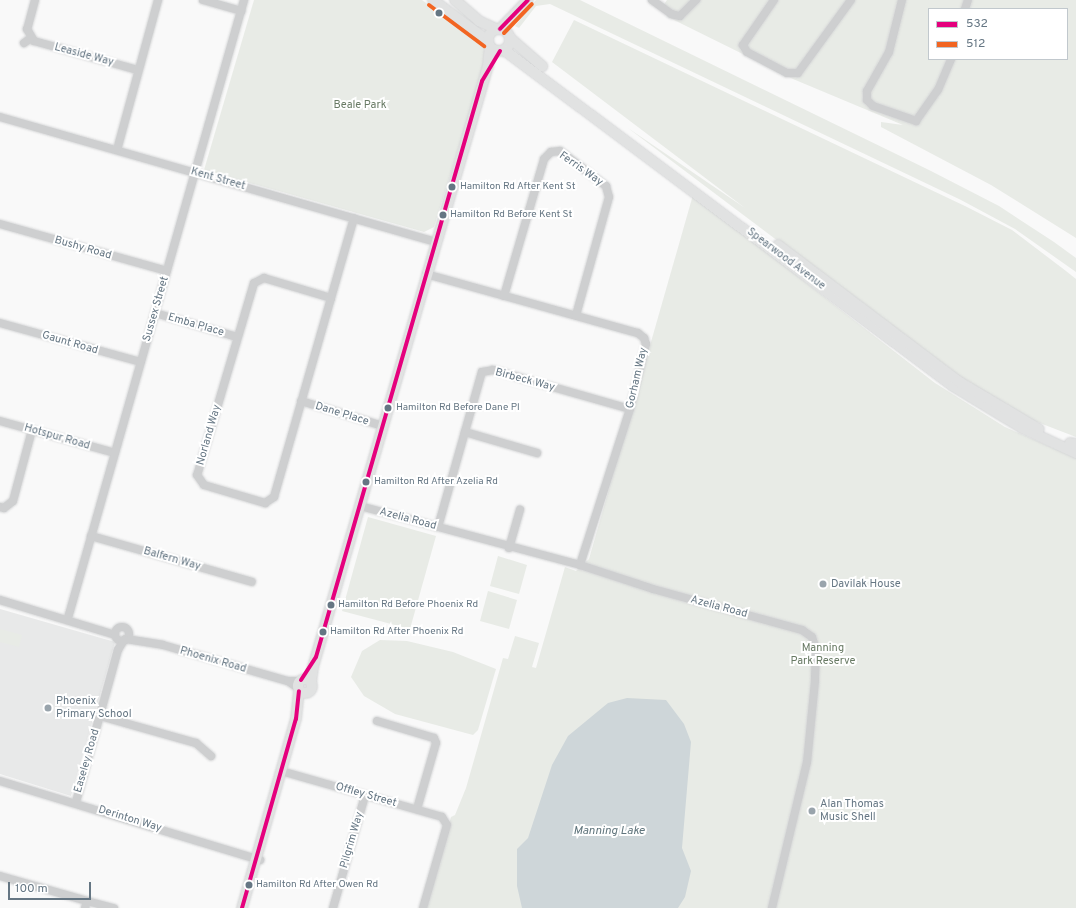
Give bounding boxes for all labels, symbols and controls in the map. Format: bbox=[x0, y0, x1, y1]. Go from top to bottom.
unlabelled marker bbox=[434, 8, 444, 18]
legend bbox=[928, 8, 1068, 60]
text: 532 bbox=[966, 16, 988, 32]
text: 512 bbox=[966, 36, 985, 52]
street label: Leaside Way bbox=[53, 41, 115, 69]
park label: Beale Park bbox=[333, 98, 387, 112]
street label: Ferris Way bbox=[556, 149, 606, 189]
street label: Kent Street bbox=[189, 165, 247, 193]
place label: Hamilton Rd After Kent St bbox=[460, 181, 576, 193]
marker: Hamilton Rd After Kent St bbox=[447, 182, 457, 192]
place label: Hamilton Rd Before Kent St bbox=[450, 209, 572, 221]
marker: Hamilton Rd Before Kent St bbox=[438, 210, 448, 220]
street label: Spearwood Avenue bbox=[744, 225, 828, 293]
street label: Bushy Road bbox=[53, 234, 113, 262]
street label: Sussex Street bbox=[140, 275, 172, 343]
street label: Emba Place bbox=[166, 311, 226, 339]
street label: Gaunt Road bbox=[40, 329, 100, 357]
street label: Gorham Way bbox=[624, 346, 650, 410]
street label: Birbeck Way bbox=[494, 366, 556, 394]
street label: Dane Place bbox=[314, 400, 370, 428]
place label: Hamilton Rd Before Dane Pl bbox=[396, 402, 520, 414]
street label: Norland Way bbox=[194, 403, 224, 467]
marker: Hamilton Rd Before Dane Pl bbox=[383, 403, 393, 413]
street label: Hotspur Road bbox=[23, 421, 91, 453]
place label: Hamilton Rd After Azelia Rd bbox=[374, 476, 499, 488]
marker: Hamilton Rd After Azelia Rd bbox=[361, 477, 371, 487]
street label: Azelia Road bbox=[378, 505, 438, 533]
street label: Balfern Way bbox=[142, 545, 202, 573]
place label: Davilak House bbox=[831, 577, 901, 591]
marker: Davilak House bbox=[818, 579, 828, 589]
street label: Azelia Road bbox=[689, 593, 749, 621]
place label: Hamilton Rd Before Phoenix Rd bbox=[338, 599, 478, 611]
marker: Hamilton Rd Before Phoenix Rd bbox=[326, 600, 336, 610]
place label: Hamilton Rd After Phoenix Rd bbox=[330, 626, 464, 638]
marker: Hamilton Rd After Phoenix Rd bbox=[318, 627, 328, 637]
park label: Manning Park Reserve bbox=[790, 642, 856, 668]
street label: Phoenix Road bbox=[178, 644, 248, 676]
place label: Phoenix Primary School bbox=[56, 695, 132, 721]
marker: Phoenix Primary School bbox=[43, 703, 53, 713]
street label: Easeley Road bbox=[72, 728, 102, 794]
street label: Offley Street bbox=[334, 780, 398, 810]
place label: Alan Thomas Music Shell bbox=[820, 798, 884, 824]
street label: Derinton Way bbox=[97, 803, 163, 835]
marker: Alan Thomas Music Shell bbox=[807, 806, 817, 816]
street label: Pilgrim Way bbox=[338, 810, 366, 870]
water label: Manning Lake bbox=[573, 825, 645, 839]
scale bar bbox=[10, 874, 93, 900]
place label: Hamilton Rd After Owen Rd bbox=[256, 879, 379, 891]
marker: Hamilton Rd After Owen Rd bbox=[244, 880, 254, 890]
text: 100 m bbox=[15, 881, 48, 897]

